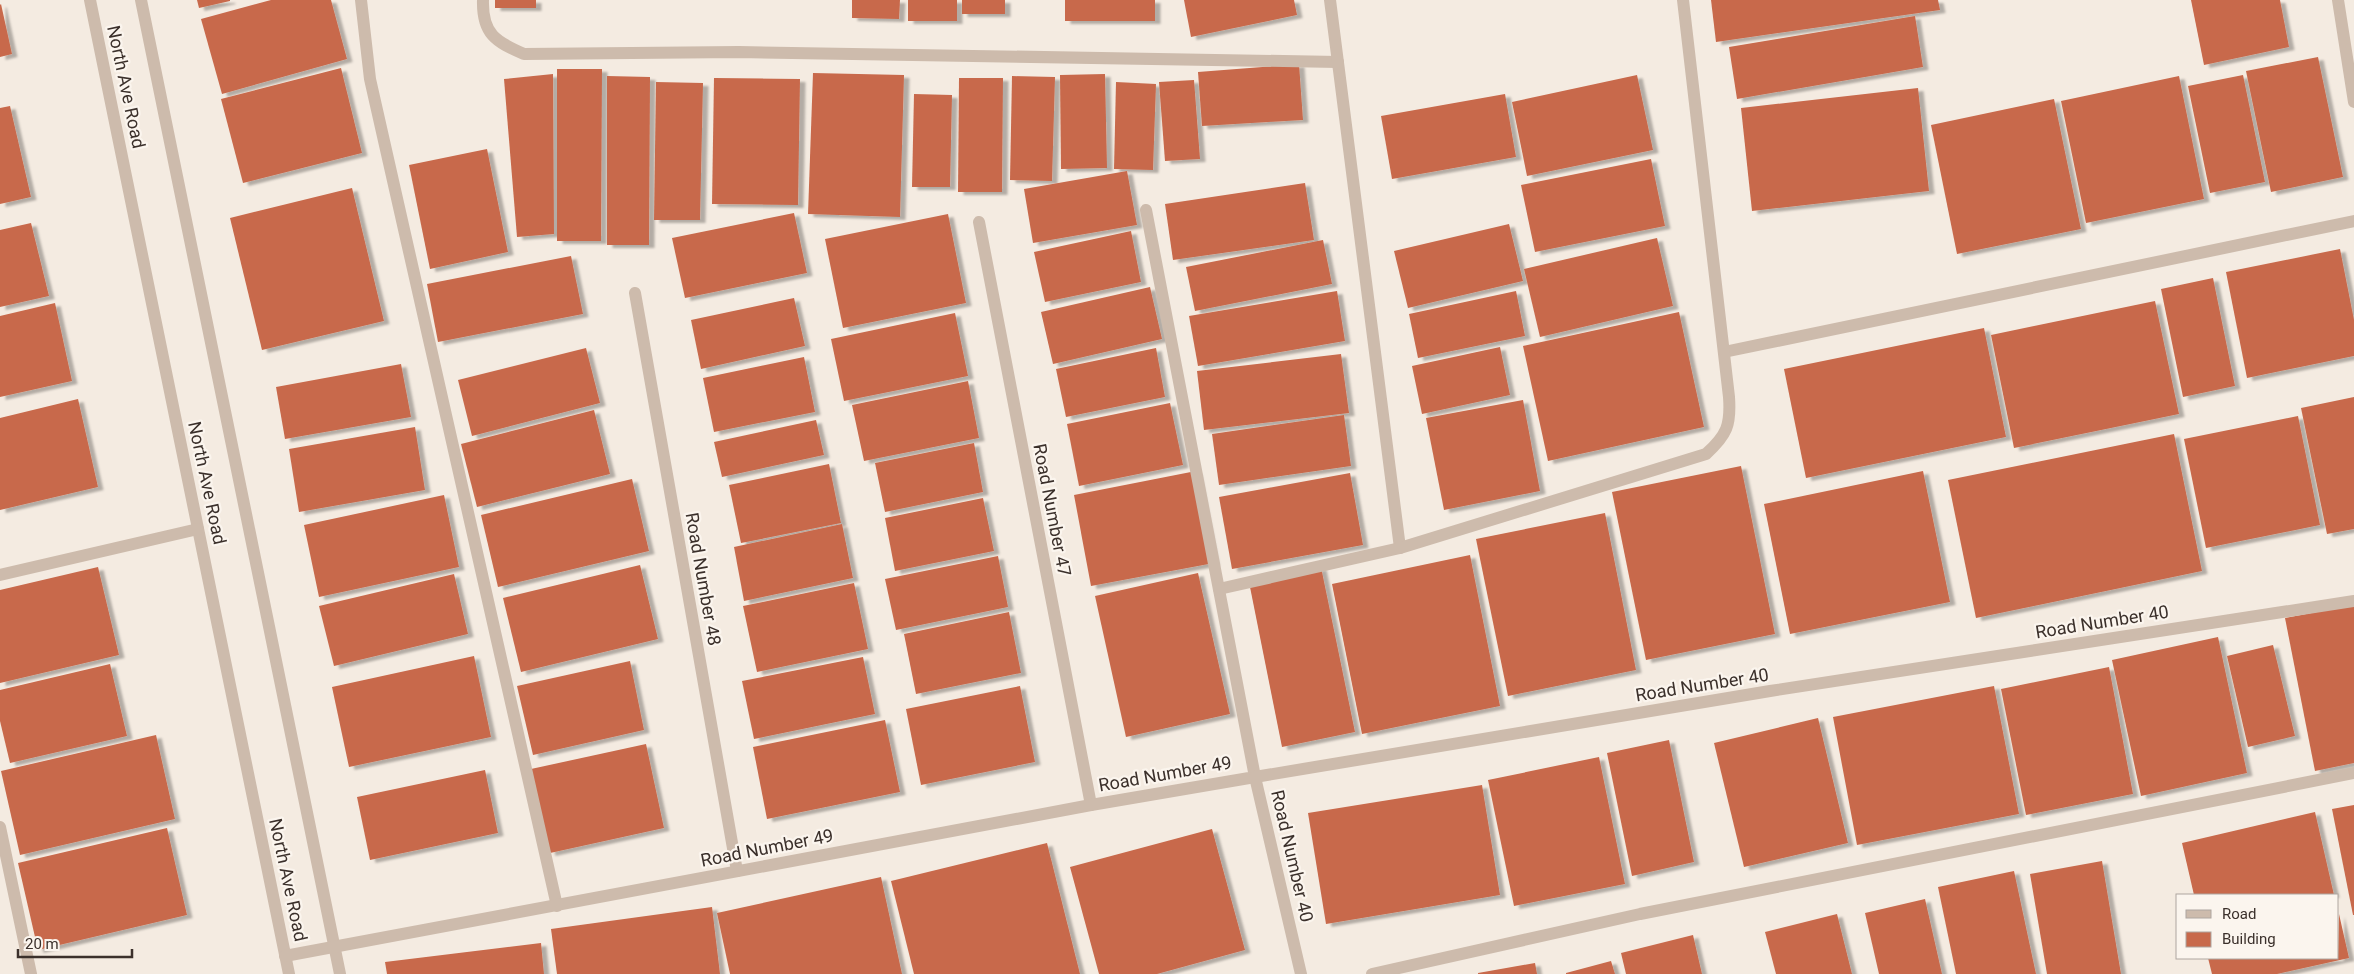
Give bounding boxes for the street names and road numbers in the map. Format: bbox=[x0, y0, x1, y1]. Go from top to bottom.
street label: North Ave Road bbox=[103, 24, 150, 150]
street label: North Ave Road bbox=[184, 420, 231, 546]
street label: Road Number 47 bbox=[1029, 442, 1076, 578]
street label: Road Number 48 bbox=[681, 511, 726, 647]
street label: Road Number 40 bbox=[2034, 601, 2170, 642]
street label: Road Number 40 bbox=[1634, 664, 1770, 705]
street label: Road Number 49 bbox=[1097, 751, 1233, 796]
street label: Road Number 40 bbox=[1267, 788, 1318, 924]
street label: North Ave Road bbox=[265, 817, 312, 943]
street label: Road Number 49 bbox=[699, 824, 835, 871]

